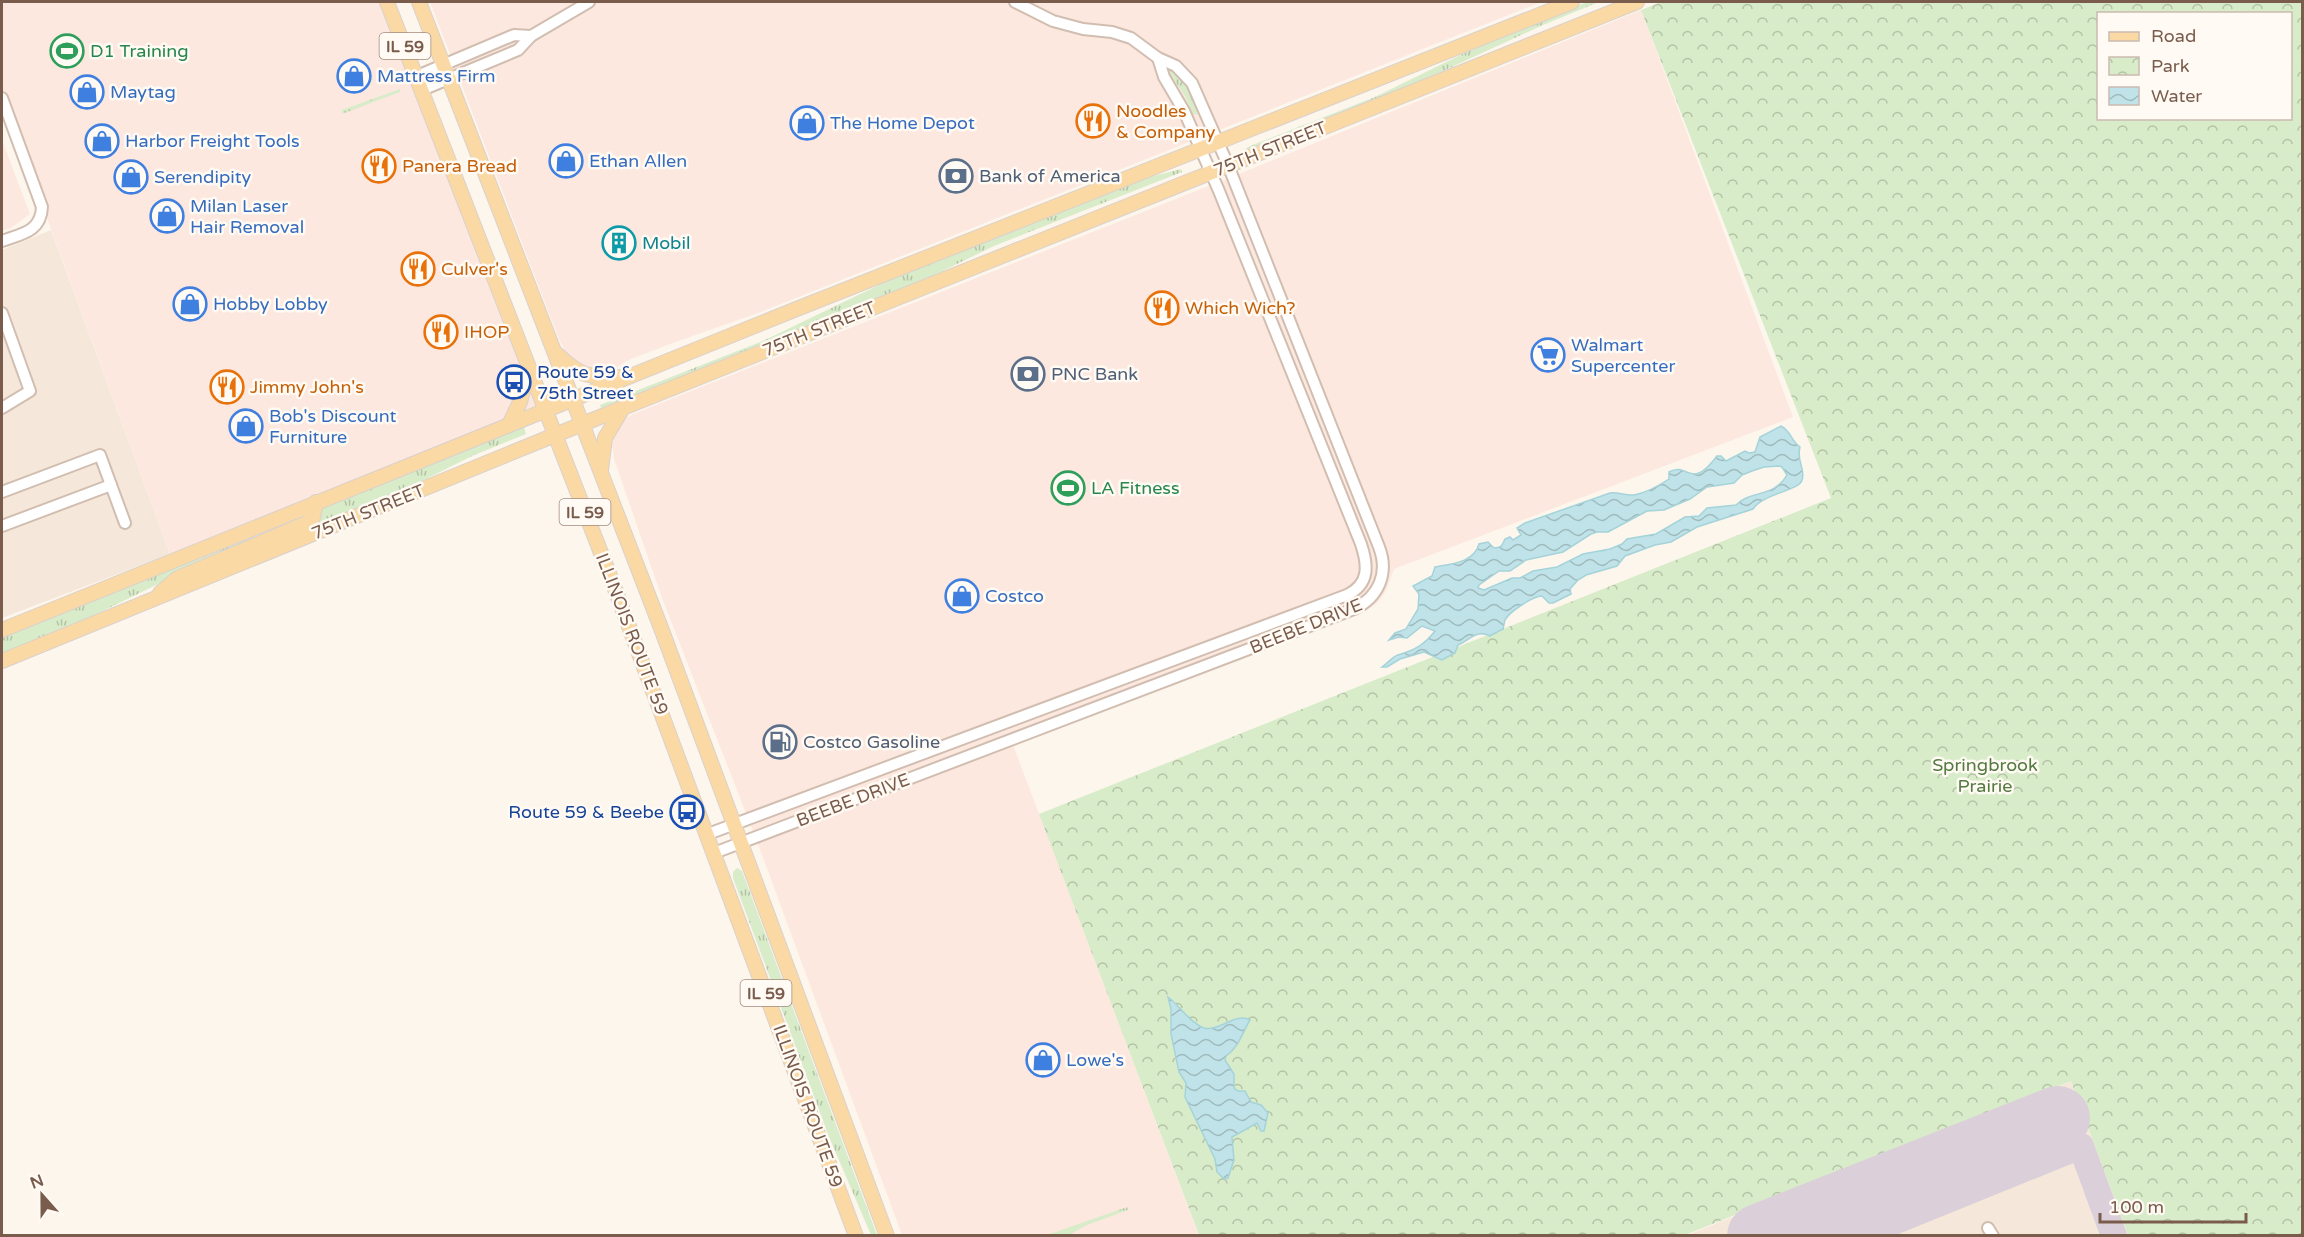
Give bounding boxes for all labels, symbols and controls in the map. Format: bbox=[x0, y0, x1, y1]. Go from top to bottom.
legend bbox=[2097, 12, 2292, 120]
text: Road bbox=[2151, 25, 2196, 47]
sports icon: D1 Training bbox=[49, 33, 85, 69]
road number: IL 59 bbox=[380, 33, 430, 59]
place label: D1 Training bbox=[90, 40, 189, 62]
text: Park bbox=[2151, 55, 2190, 77]
shop icon: Mattress Firm bbox=[336, 58, 372, 94]
place label: Mattress Firm bbox=[377, 65, 495, 87]
shop icon: Maytag bbox=[69, 74, 105, 110]
place label: Maytag bbox=[110, 81, 176, 103]
text: Water bbox=[2151, 85, 2202, 107]
place label: Noodles & Company bbox=[1116, 100, 1216, 143]
restaurant icon: Noodles & Company bbox=[1075, 103, 1111, 139]
shop icon: The Home Depot bbox=[789, 105, 825, 141]
place label: The Home Depot bbox=[830, 112, 975, 134]
street label: 75TH STREET bbox=[1210, 116, 1330, 182]
shop icon: Harbor Freight Tools bbox=[84, 123, 120, 159]
place label: Harbor Freight Tools bbox=[125, 130, 300, 152]
shop icon: Ethan Allen bbox=[548, 143, 584, 179]
restaurant icon: Panera Bread bbox=[361, 148, 397, 184]
place label: Ethan Allen bbox=[589, 150, 687, 172]
place label: Panera Bread bbox=[402, 155, 517, 177]
bank icon: Bank of America bbox=[938, 158, 974, 194]
shop icon: Serendipity bbox=[113, 159, 149, 195]
place label: Bank of America bbox=[979, 165, 1121, 187]
place label: Serendipity bbox=[154, 166, 252, 188]
place label: Milan Laser Hair Removal bbox=[190, 195, 304, 238]
shop icon: Milan Laser Hair Removal bbox=[149, 198, 185, 234]
building icon: Mobil bbox=[601, 225, 637, 261]
place label: Mobil bbox=[642, 232, 690, 254]
restaurant icon: Culver's bbox=[400, 251, 436, 287]
place label: Culver's bbox=[441, 258, 508, 280]
shop icon: Hobby Lobby bbox=[172, 286, 208, 322]
restaurant icon: Which Wich? bbox=[1144, 290, 1180, 326]
place label: Hobby Lobby bbox=[213, 293, 328, 315]
street label: 75TH STREET bbox=[759, 296, 879, 362]
place label: Which Wich? bbox=[1185, 297, 1296, 319]
restaurant icon: IHOP bbox=[423, 314, 459, 350]
place label: IHOP bbox=[464, 321, 509, 343]
place label: Walmart Supercenter bbox=[1571, 334, 1675, 377]
supermarket icon: Walmart Supercenter bbox=[1530, 337, 1566, 373]
bank icon: PNC Bank bbox=[1010, 356, 1046, 392]
place label: Route 59 & 75th Street bbox=[537, 361, 634, 404]
place label: PNC Bank bbox=[1051, 363, 1138, 385]
bus stop icon: Route 59 & 75th Street bbox=[496, 364, 532, 400]
restaurant icon: Jimmy John's bbox=[209, 369, 245, 405]
place label: Jimmy John's bbox=[250, 376, 364, 398]
place label: Bob's Discount Furniture bbox=[269, 405, 396, 448]
shop icon: Bob's Discount Furniture bbox=[228, 408, 264, 444]
sports icon: LA Fitness bbox=[1050, 470, 1086, 506]
place label: LA Fitness bbox=[1091, 477, 1180, 499]
street label: 75TH STREET bbox=[308, 479, 428, 545]
road number: IL 59 bbox=[560, 499, 610, 525]
street label: ILLINOIS ROUTE 59 bbox=[591, 550, 673, 718]
shop icon: Costco bbox=[944, 578, 980, 614]
place label: Costco bbox=[985, 585, 1044, 607]
street label: BEEBE DRIVE bbox=[1246, 593, 1366, 659]
fuel station icon: Costco Gasoline bbox=[762, 724, 798, 760]
place label: Costco Gasoline bbox=[803, 731, 940, 753]
park label: Springbrook Prairie bbox=[1932, 754, 2038, 797]
street label: BEEBE DRIVE bbox=[793, 768, 913, 832]
bus stop icon: Route 59 & Beebe bbox=[669, 794, 705, 830]
place label: Route 59 & Beebe bbox=[508, 801, 664, 823]
road number: IL 59 bbox=[740, 980, 792, 1006]
street label: ILLINOIS ROUTE 59 bbox=[768, 1022, 848, 1190]
shop icon: Lowe's bbox=[1025, 1042, 1061, 1078]
place label: Lowe's bbox=[1066, 1049, 1124, 1071]
north arrow bbox=[12, 1165, 72, 1225]
text: N bbox=[27, 1170, 47, 1194]
scale bar bbox=[2100, 1186, 2246, 1224]
text: 100 m bbox=[2109, 1196, 2164, 1218]

